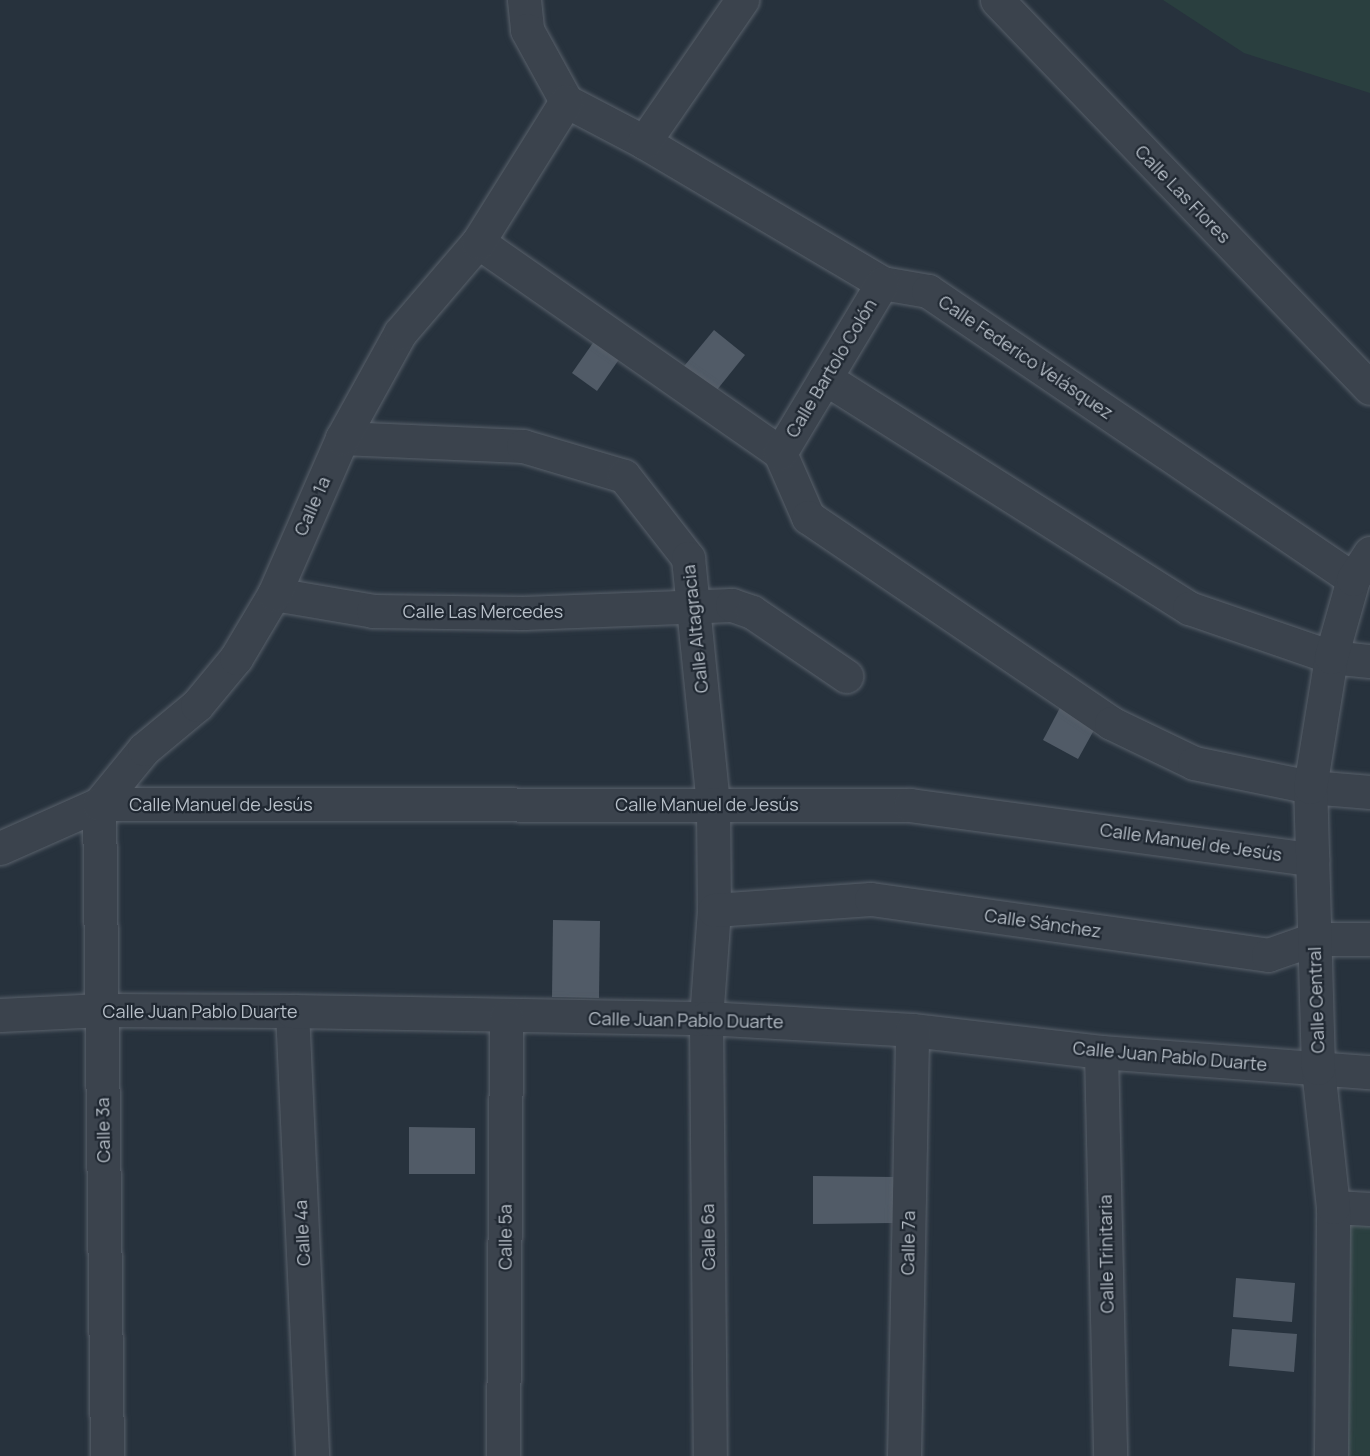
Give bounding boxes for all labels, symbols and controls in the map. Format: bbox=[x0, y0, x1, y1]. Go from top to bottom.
street label: Calle Las Flores bbox=[1131, 141, 1235, 247]
street label: Calle Federico Velásquez bbox=[935, 290, 1117, 424]
street label: Calle Bartolo Colón bbox=[781, 295, 881, 441]
street label: Calle 1a bbox=[289, 473, 335, 539]
street label: Calle Altagracia bbox=[678, 564, 712, 694]
street label: Calle Las Mercedes bbox=[403, 600, 563, 622]
street label: Calle Manuel de Jesús bbox=[129, 793, 313, 815]
street label: Calle Manuel de Jesús bbox=[615, 793, 799, 815]
street label: Calle Manuel de Jesús bbox=[1099, 819, 1283, 865]
street label: Calle Sánchez bbox=[983, 904, 1103, 942]
street label: Calle Central bbox=[1303, 946, 1329, 1054]
street label: Calle Juan Pablo Duarte bbox=[103, 1000, 297, 1022]
street label: Calle Juan Pablo Duarte bbox=[588, 1008, 784, 1032]
street label: Calle Juan Pablo Duarte bbox=[1072, 1037, 1268, 1075]
street label: Calle 3a bbox=[92, 1097, 114, 1163]
street label: Calle Trinitaria bbox=[1094, 1194, 1118, 1314]
street label: Calle 4a bbox=[289, 1199, 315, 1267]
street label: Calle 5a bbox=[494, 1204, 516, 1270]
street label: Calle 6a bbox=[697, 1204, 719, 1270]
street label: Calle 7a bbox=[897, 1211, 919, 1275]

